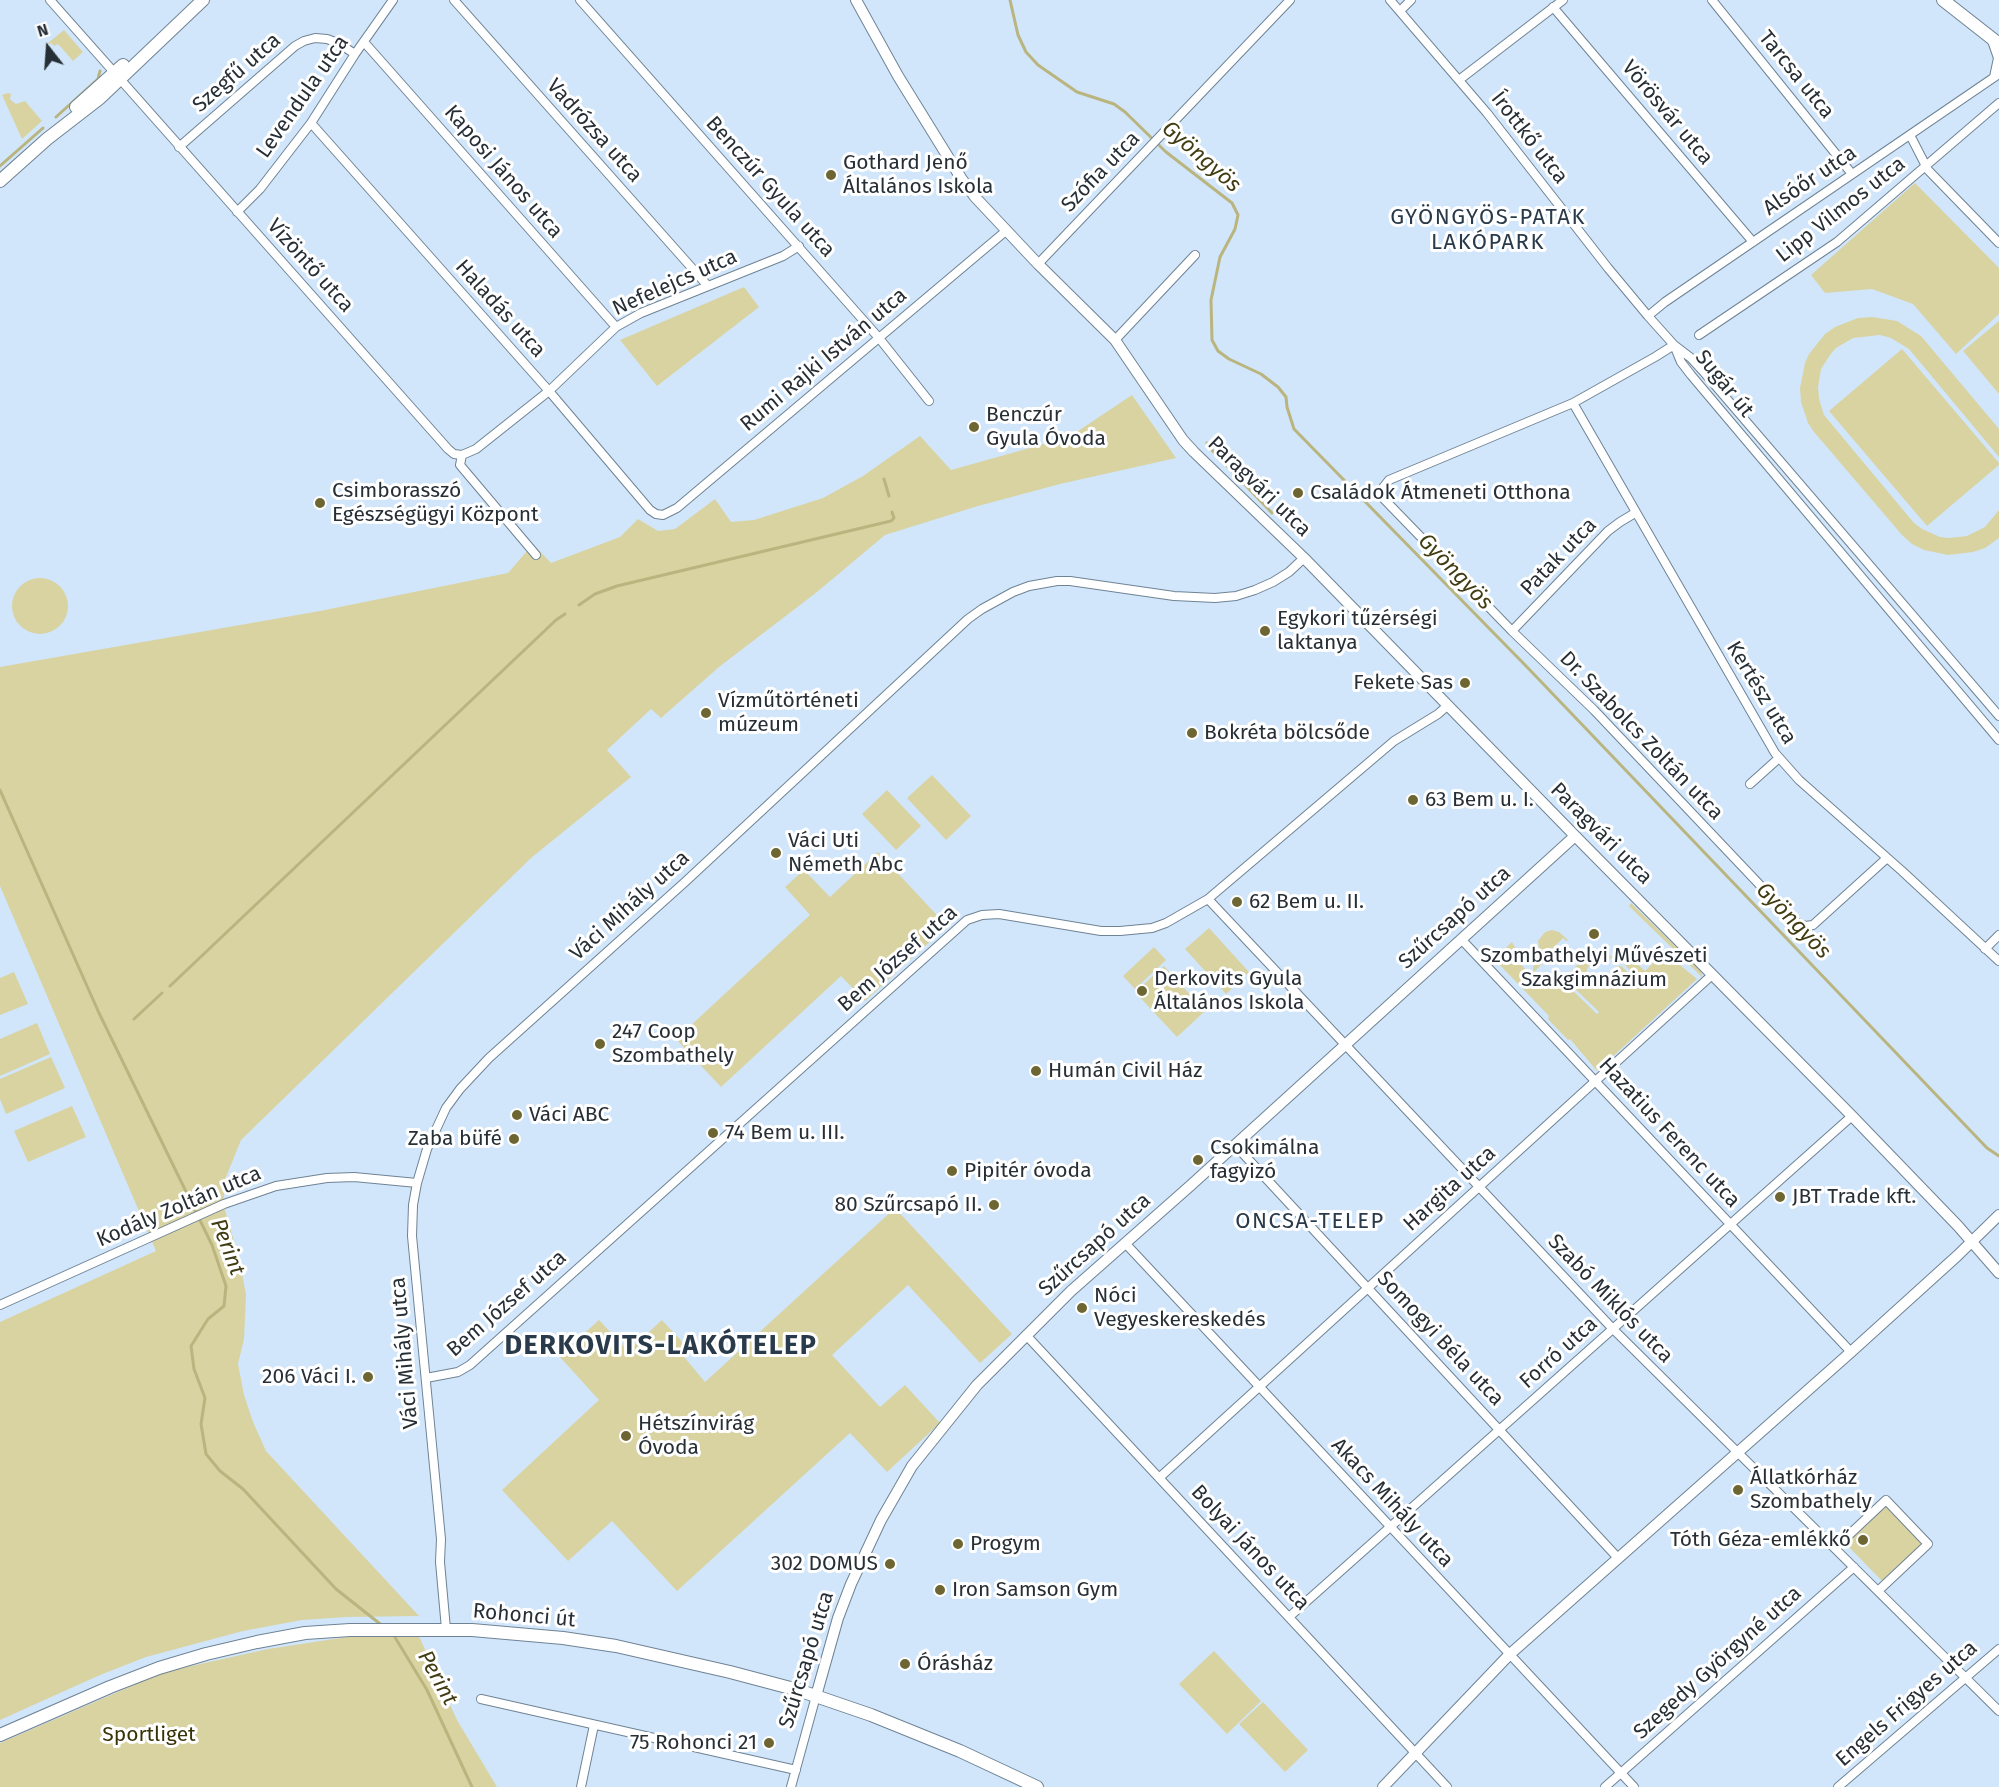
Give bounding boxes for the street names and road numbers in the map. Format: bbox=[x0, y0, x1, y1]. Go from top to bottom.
street label: Tarcsa utca bbox=[1753, 26, 1839, 124]
street label: Szegfű utca bbox=[188, 28, 286, 118]
street label: Levendula utca bbox=[251, 31, 355, 163]
street label: Vörösvár utca bbox=[1616, 56, 1718, 170]
street label: Vadrózsa utca bbox=[541, 74, 647, 188]
street label: Írottkő utca bbox=[1485, 87, 1573, 189]
street label: Kaposi János utca bbox=[438, 100, 568, 244]
street label: Benczúr Gyula utca bbox=[700, 111, 840, 263]
street label: Szófia utca bbox=[1056, 126, 1146, 218]
street label: Alsóőr utca bbox=[1759, 141, 1861, 221]
street label: Lipp Vilmos utca bbox=[1771, 152, 1911, 268]
street label: Vízöntő utca bbox=[261, 214, 359, 318]
street label: Nefelejcs utca bbox=[609, 244, 741, 322]
street label: Haladás utca bbox=[450, 255, 550, 363]
street label: Rumi Rajki István utca bbox=[736, 283, 912, 437]
street label: Sugár út bbox=[1689, 345, 1759, 423]
street label: Paragvári utca bbox=[1202, 431, 1316, 543]
street label: Patak utca bbox=[1516, 513, 1602, 601]
street label: Kertész utca bbox=[1720, 637, 1802, 749]
street label: Dr. Szabolcs Zoltán utca bbox=[1554, 646, 1728, 826]
street label: Paragvári utca bbox=[1545, 778, 1657, 890]
street label: Váci Mihály utca bbox=[565, 846, 695, 966]
street label: Szűrcsapó utca bbox=[1394, 861, 1516, 975]
street label: Bem József utca bbox=[833, 900, 963, 1018]
street label: Hazatius Ferenc utca bbox=[1593, 1053, 1745, 1213]
street label: Hargita utca bbox=[1399, 1141, 1501, 1237]
street label: Kodály Zoltán utca bbox=[93, 1161, 265, 1253]
street label: Szűrcsapó utca bbox=[1034, 1188, 1156, 1302]
street label: Szabó Miklós utca bbox=[1542, 1229, 1678, 1369]
street label: Bem József utca bbox=[442, 1245, 572, 1363]
street label: Somogyi Béla utca bbox=[1371, 1267, 1509, 1411]
street label: Váci Mihály utca bbox=[386, 1276, 424, 1430]
street label: Forró utca bbox=[1515, 1312, 1603, 1394]
street label: Akacs Mihály utca bbox=[1326, 1433, 1458, 1573]
street label: Bolyai János utca bbox=[1185, 1480, 1315, 1616]
street label: Szegedy Györgyné utca bbox=[1629, 1581, 1807, 1745]
street label: Szűrcsapó utca bbox=[774, 1588, 840, 1732]
street label: Rohonci út bbox=[472, 1599, 576, 1633]
street label: Engels Frigyes utca bbox=[1831, 1636, 1983, 1772]

